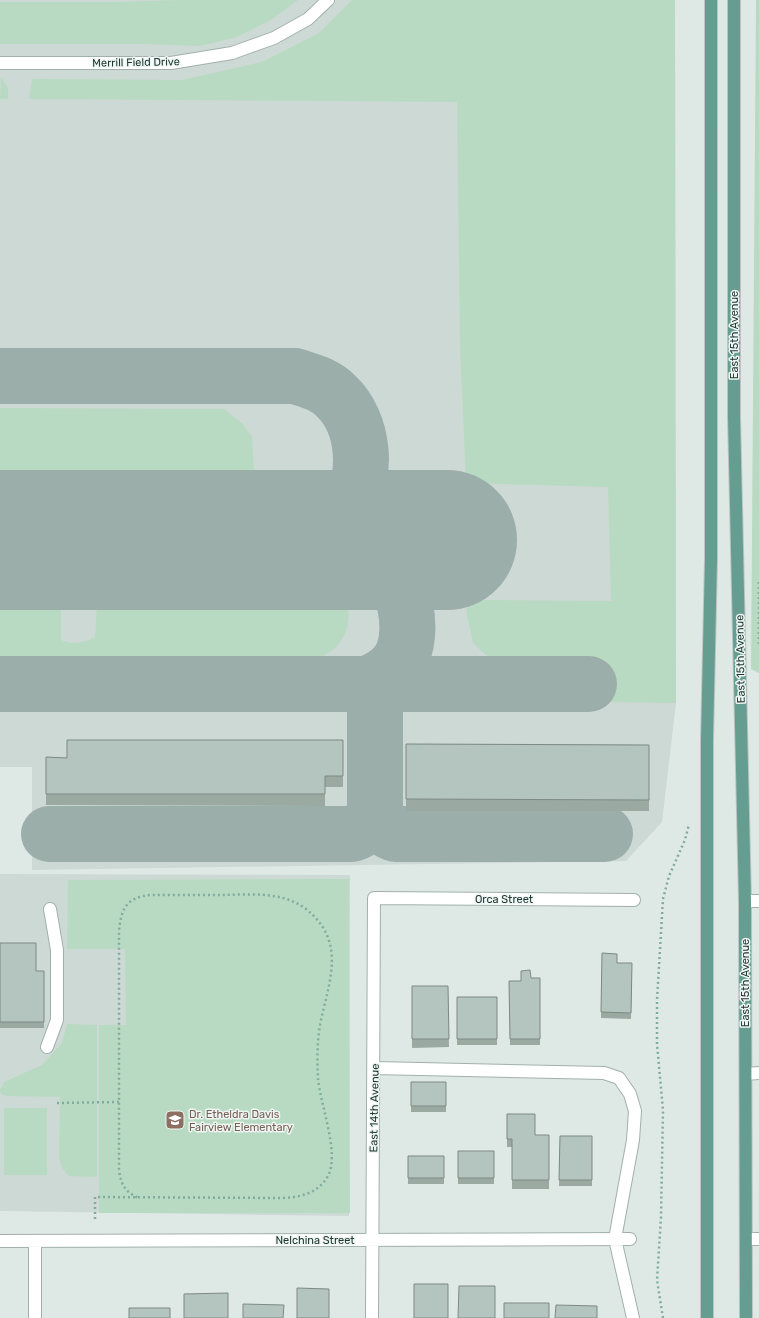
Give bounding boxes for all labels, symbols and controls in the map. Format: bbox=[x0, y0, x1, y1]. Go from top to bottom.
street label: Merrill Field Drive bbox=[92, 55, 180, 70]
street label: East 15th Avenue bbox=[728, 291, 741, 379]
street label: East 15th Avenue bbox=[733, 615, 748, 703]
street label: Orca Street bbox=[475, 893, 534, 906]
street label: East 15th Avenue bbox=[739, 939, 752, 1027]
street label: East 14th Avenue bbox=[367, 1063, 382, 1153]
place label: Dr. Etheldra Davis Fairview Elementary bbox=[189, 1108, 293, 1134]
school or university icon: Dr. Etheldra Davis Fairview Elementary bbox=[164, 1109, 186, 1131]
street label: Nelchina Street bbox=[275, 1234, 355, 1247]

